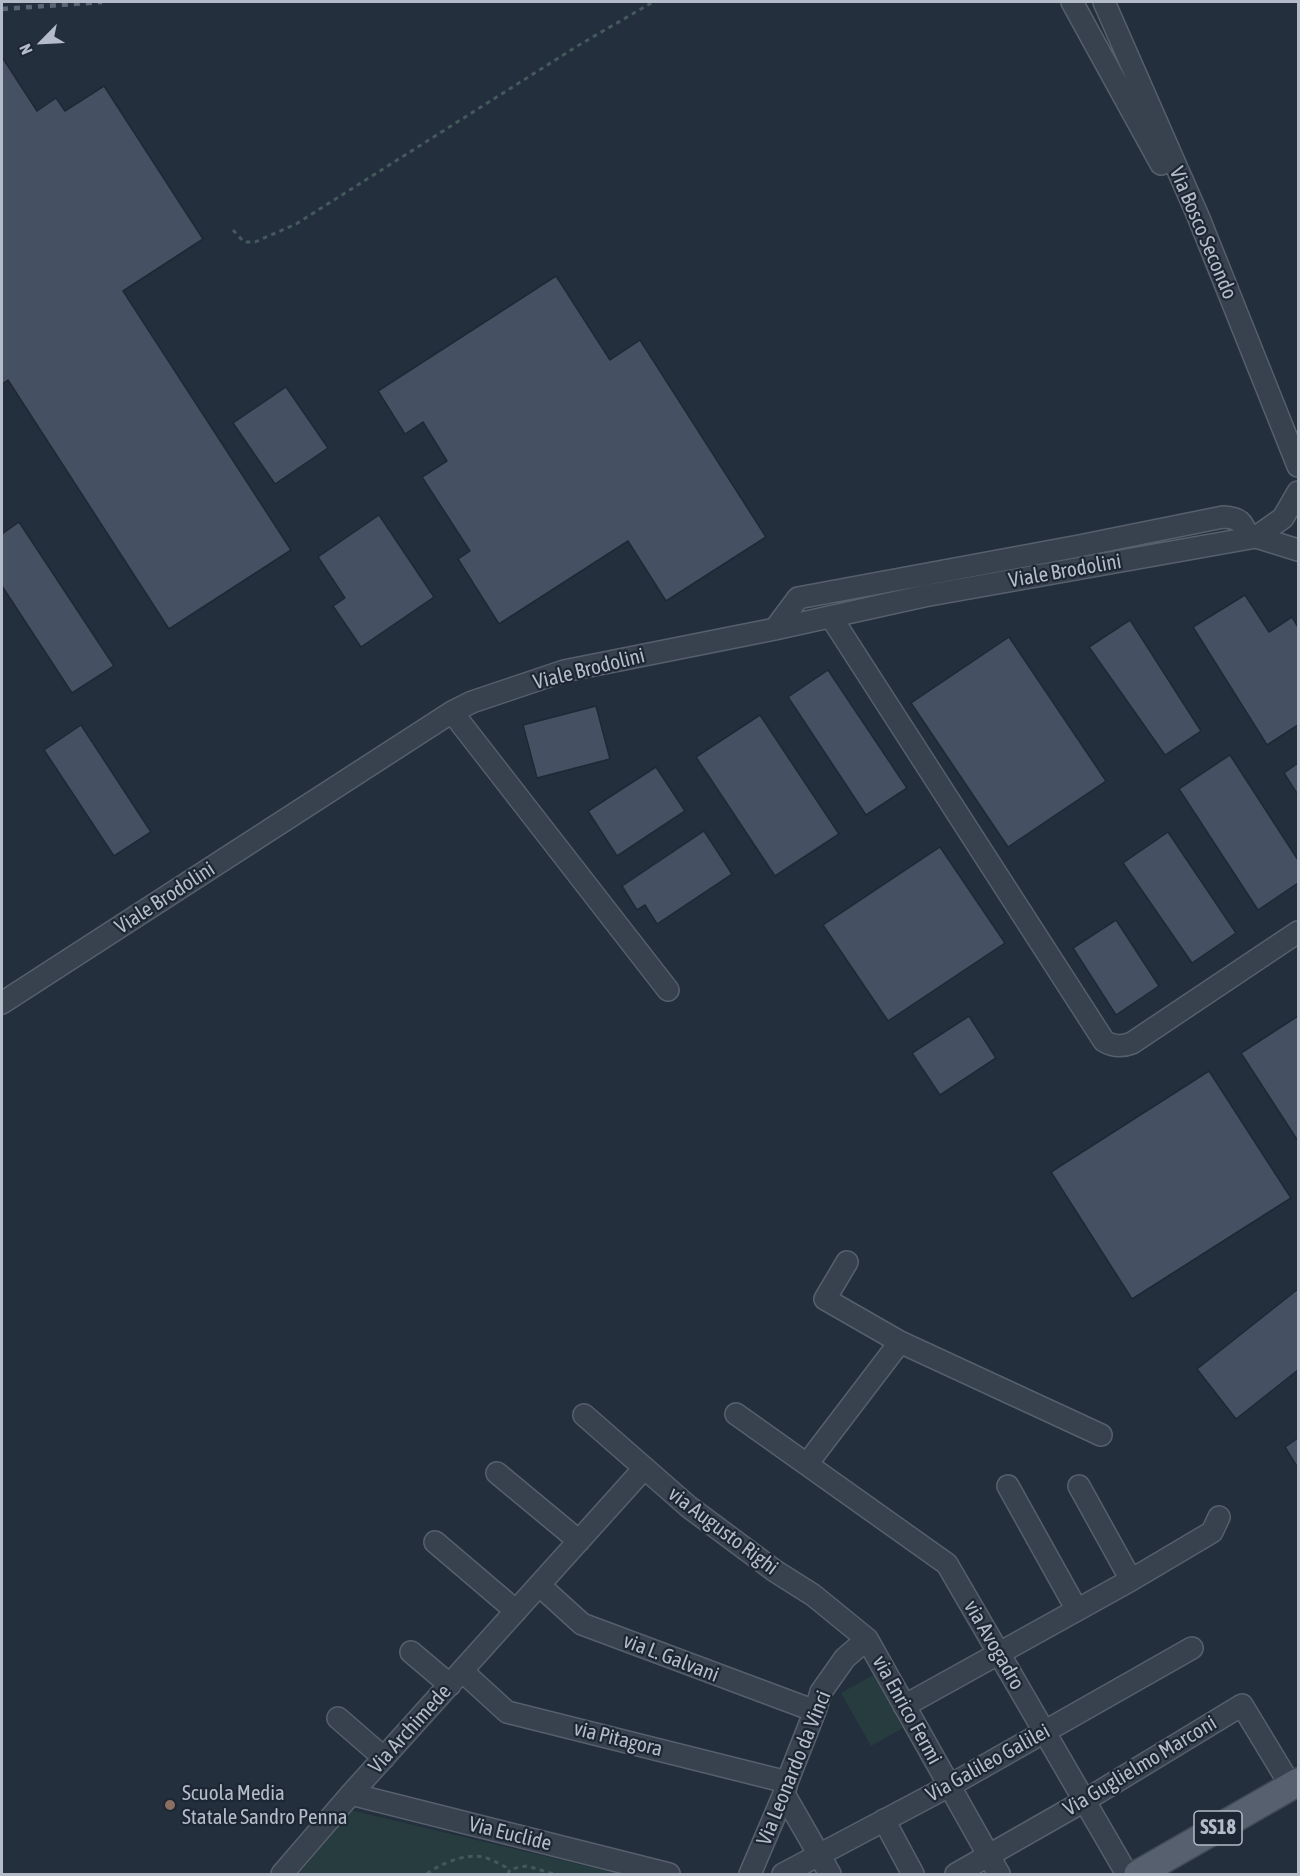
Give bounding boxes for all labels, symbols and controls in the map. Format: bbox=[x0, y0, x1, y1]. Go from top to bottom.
north arrow bbox=[12, 12, 72, 72]
text: N bbox=[15, 41, 36, 57]
street label: Via Bosco Secondo bbox=[1164, 163, 1242, 303]
street label: Viale Brodolini bbox=[1007, 549, 1123, 593]
street label: Viale Brodolini bbox=[531, 643, 647, 695]
street label: Viale Brodolini bbox=[110, 856, 220, 940]
street label: via Augusto Righi bbox=[663, 1481, 783, 1581]
street label: via Avogadro bbox=[958, 1596, 1030, 1694]
street label: via L. Galvani bbox=[620, 1628, 722, 1688]
street label: via Enrico Fermi bbox=[867, 1651, 947, 1769]
street label: Via Archimede bbox=[363, 1679, 457, 1779]
street label: Via Leonardo da Vinci bbox=[751, 1687, 837, 1849]
street label: Via Guglielmo Marconi bbox=[1059, 1710, 1221, 1822]
street label: via Pitagora bbox=[571, 1716, 665, 1762]
street label: Via Galileo Galilei bbox=[922, 1719, 1054, 1807]
place label: Scuola Media Statale Sandro Penna bbox=[182, 1780, 348, 1830]
marker: Scuola Media Statale Sandro Penna bbox=[163, 1798, 177, 1812]
road number: SS18 bbox=[1194, 1811, 1242, 1845]
street label: Via Euclide bbox=[466, 1812, 554, 1856]

